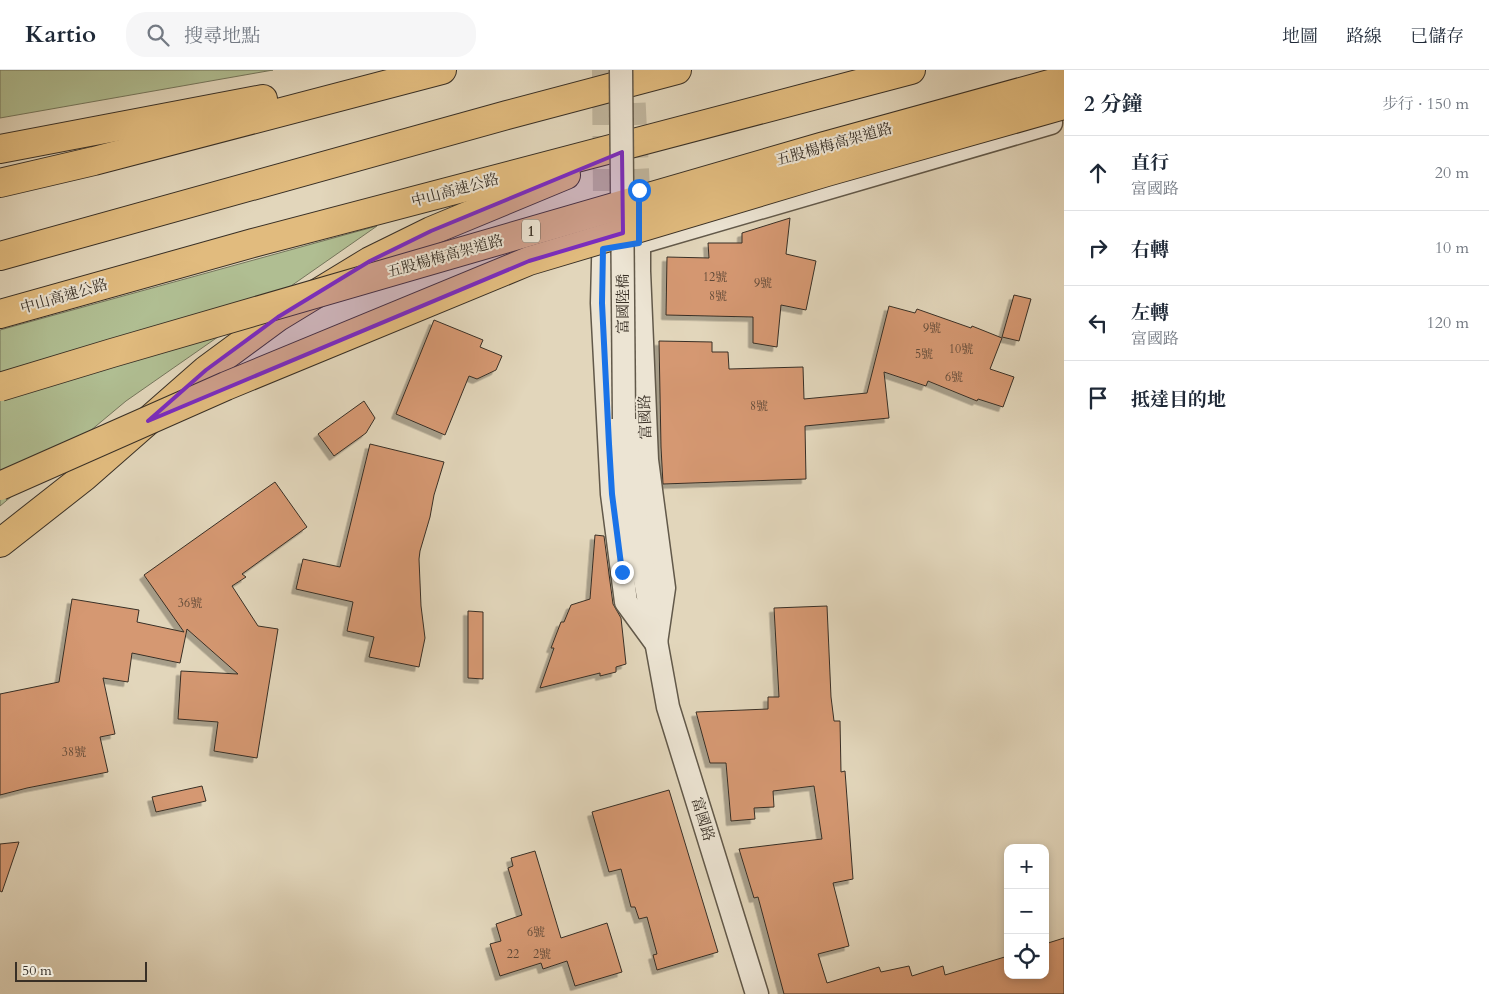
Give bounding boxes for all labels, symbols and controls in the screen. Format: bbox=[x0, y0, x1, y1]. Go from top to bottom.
search box bbox=[126, 12, 476, 57]
text: Kartio bbox=[25, 18, 96, 51]
icon: search bbox=[144, 21, 172, 49]
text: 搜尋地點 bbox=[184, 23, 260, 49]
text: 地圖 bbox=[1282, 24, 1318, 49]
text: 路線 bbox=[1346, 24, 1382, 49]
text: 已儲存 bbox=[1410, 24, 1464, 49]
text: 2 分鐘 bbox=[1084, 90, 1142, 119]
text: 步行 · 150 m bbox=[1382, 93, 1469, 115]
street label: 五股楊梅高架道路 bbox=[774, 118, 894, 170]
text: 直行 bbox=[1131, 150, 1169, 176]
icon: ahead bbox=[1084, 159, 1112, 187]
text: 20 m bbox=[1435, 162, 1469, 184]
street label: 中山高速公路 bbox=[409, 169, 501, 211]
text: 富國路 bbox=[1131, 178, 1179, 200]
route start bbox=[628, 179, 651, 202]
road number: 1 bbox=[522, 220, 540, 242]
street label: 五股楊梅高架道路 bbox=[385, 230, 505, 282]
icon: right bbox=[1084, 234, 1112, 262]
text: 右轉 bbox=[1131, 237, 1169, 263]
text: 10 m bbox=[1435, 237, 1469, 259]
house number: 12號 bbox=[703, 269, 727, 285]
street label: 中山高速公路 bbox=[18, 274, 110, 318]
street label: 富國陸橋 bbox=[613, 274, 633, 334]
house number: 9號 bbox=[754, 275, 772, 291]
house number: 8號 bbox=[709, 288, 727, 304]
text: 左轉 bbox=[1131, 300, 1169, 326]
icon: left bbox=[1084, 309, 1112, 337]
text: 120 m bbox=[1427, 312, 1469, 334]
house number: 9號 bbox=[923, 320, 941, 336]
text: 富國路 bbox=[1131, 328, 1179, 350]
house number: 10號 bbox=[949, 341, 973, 357]
house number: 5號 bbox=[915, 346, 933, 362]
house number: 6號 bbox=[945, 369, 963, 385]
icon: arrive bbox=[1084, 384, 1112, 412]
text: 抵達目的地 bbox=[1131, 387, 1226, 413]
street label: 富國路 bbox=[634, 394, 656, 440]
house number: 8號 bbox=[750, 398, 768, 414]
route end bbox=[611, 561, 634, 584]
house number: 36號 bbox=[178, 595, 202, 611]
house number: 38號 bbox=[62, 744, 86, 760]
street label: 富國路 bbox=[687, 795, 719, 843]
map controls bbox=[1004, 844, 1049, 979]
button: + bbox=[1004, 844, 1049, 889]
button: − bbox=[1004, 889, 1049, 934]
house number: 6號 bbox=[527, 924, 545, 940]
button: locate bbox=[1004, 934, 1049, 979]
house number: 22 bbox=[507, 946, 519, 962]
house number: 2號 bbox=[533, 946, 551, 962]
scale bar bbox=[15, 959, 148, 982]
text: 50 m bbox=[22, 961, 52, 980]

